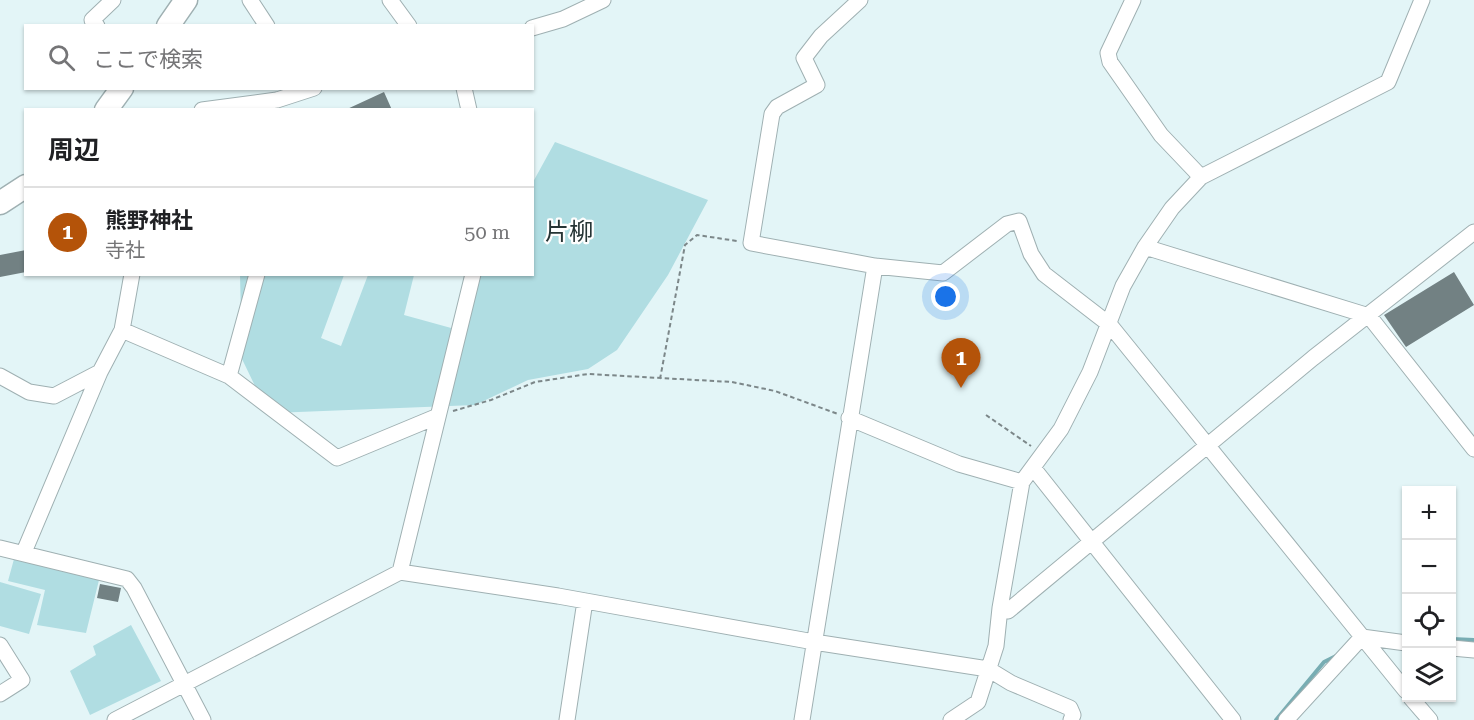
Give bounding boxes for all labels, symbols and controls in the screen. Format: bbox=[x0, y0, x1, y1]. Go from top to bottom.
search box bbox=[24, 24, 534, 90]
icon: search bbox=[45, 41, 78, 74]
text: ここで検索 bbox=[93, 47, 203, 72]
text: 周辺 bbox=[48, 135, 100, 165]
text: 熊野神社 bbox=[105, 208, 193, 233]
district label: 片柳 bbox=[545, 218, 593, 246]
text: 1 bbox=[62, 220, 73, 244]
text: 50 m bbox=[464, 220, 510, 244]
text: 寺社 bbox=[105, 238, 145, 262]
your location bbox=[931, 282, 960, 311]
pin: 1 bbox=[942, 338, 980, 388]
map controls bbox=[1402, 486, 1456, 702]
button: + bbox=[1402, 486, 1456, 540]
button: − bbox=[1402, 540, 1456, 594]
button: locate bbox=[1402, 594, 1456, 648]
button: layers bbox=[1402, 648, 1456, 702]

